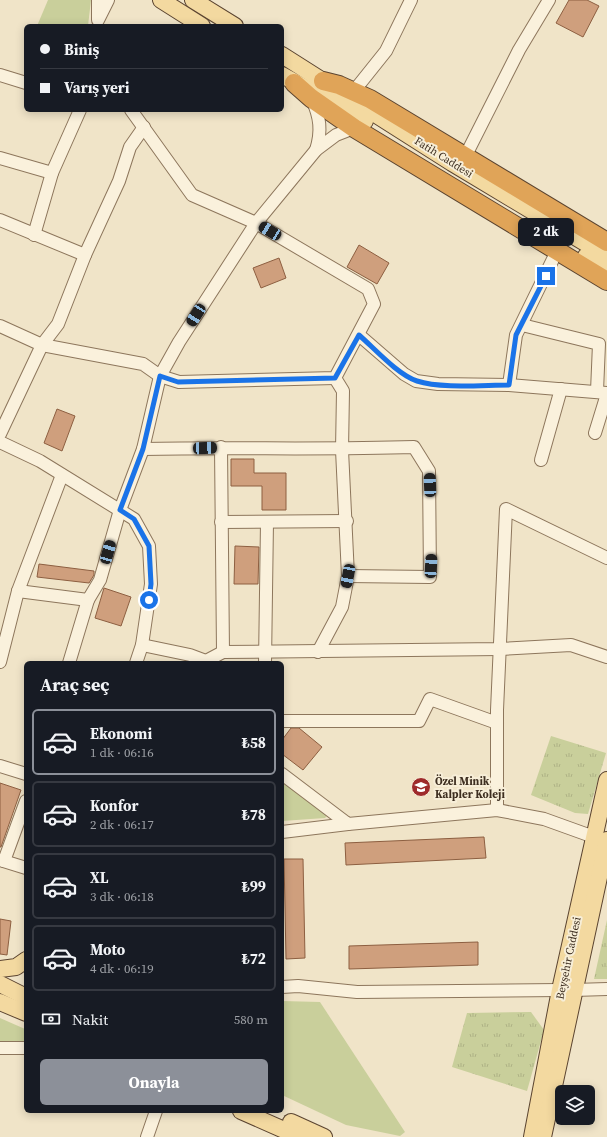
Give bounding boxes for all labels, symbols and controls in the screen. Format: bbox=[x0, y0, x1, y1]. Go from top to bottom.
text: Biniş bbox=[64, 39, 99, 60]
text: Varış yeri bbox=[64, 77, 130, 98]
street label: Fatih Caddesi bbox=[412, 134, 476, 181]
callout: 2 dk bbox=[518, 218, 574, 246]
car bbox=[257, 220, 283, 242]
text: 2 dk bbox=[533, 223, 559, 240]
route end bbox=[537, 267, 555, 285]
car bbox=[184, 302, 208, 328]
car bbox=[193, 442, 217, 454]
car bbox=[424, 473, 436, 497]
car bbox=[99, 539, 117, 565]
car bbox=[424, 554, 438, 578]
car bbox=[340, 563, 356, 589]
route start bbox=[140, 591, 158, 609]
text: Araç seç bbox=[40, 672, 110, 697]
text: Ekonomi bbox=[90, 723, 152, 744]
icon: car bbox=[42, 724, 78, 760]
text: ₺58 bbox=[242, 732, 266, 753]
text: 1 dk · 06:16 bbox=[90, 744, 154, 761]
place label: Özel Minik Kalpler Koleji bbox=[435, 774, 505, 802]
school or university icon: Özel Minik Kalpler Koleji bbox=[410, 776, 432, 798]
text: Konfor bbox=[90, 795, 138, 816]
icon: car bbox=[42, 796, 78, 832]
text: ₺78 bbox=[242, 804, 266, 825]
text: 2 dk · 06:17 bbox=[90, 816, 154, 833]
text: XL bbox=[90, 867, 109, 888]
icon: car bbox=[42, 868, 78, 904]
text: ₺99 bbox=[242, 876, 266, 897]
text: 3 dk · 06:18 bbox=[90, 888, 154, 905]
street label: Beyşehir Caddesi bbox=[552, 915, 585, 1001]
text: Moto bbox=[90, 939, 125, 960]
icon: car bbox=[42, 940, 78, 976]
text: ₺72 bbox=[242, 948, 266, 969]
text: 4 dk · 06:19 bbox=[90, 960, 154, 977]
icon: cash bbox=[40, 1008, 62, 1030]
text: Nakit bbox=[72, 1009, 108, 1030]
text: 580 m bbox=[234, 1011, 268, 1028]
button: Onayla bbox=[40, 1059, 268, 1105]
map controls bbox=[555, 1085, 595, 1125]
button: layers bbox=[555, 1085, 595, 1125]

